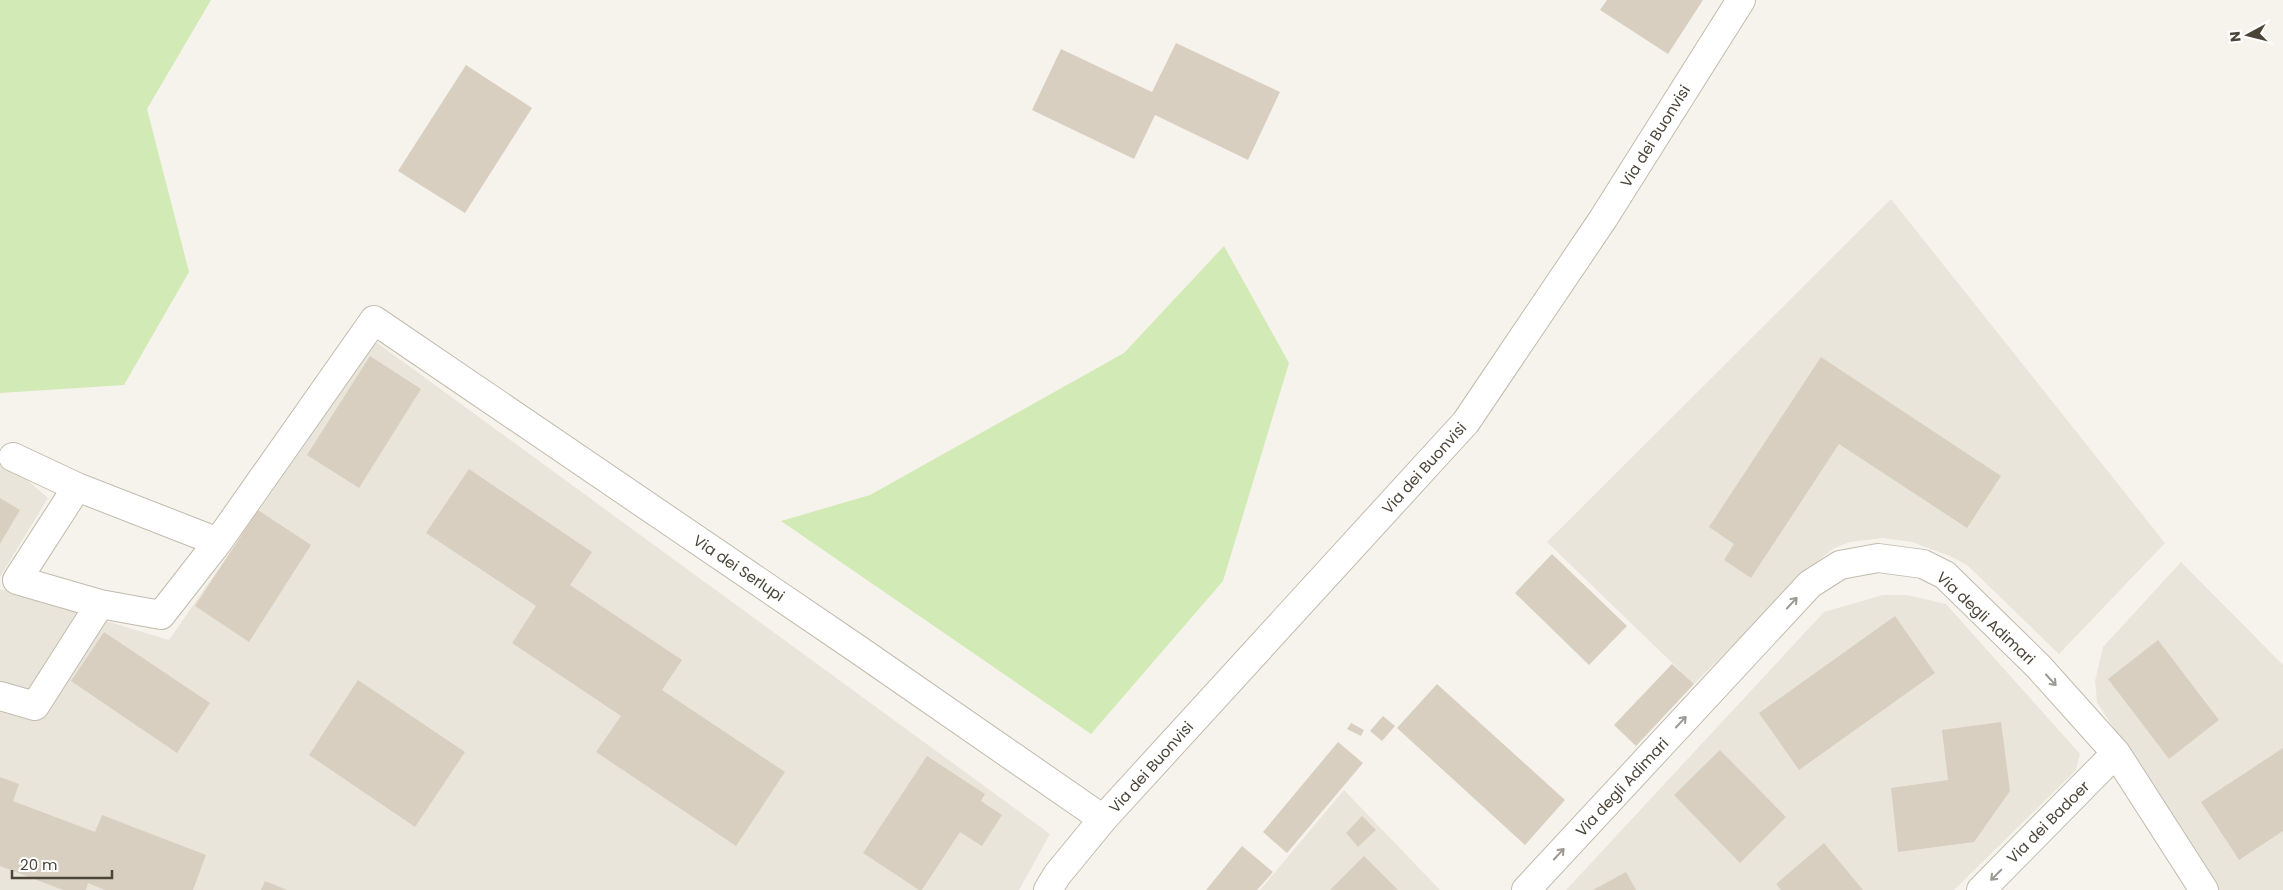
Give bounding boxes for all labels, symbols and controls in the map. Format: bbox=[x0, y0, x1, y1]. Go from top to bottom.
north arrow bbox=[2223, 10, 2273, 60]
text: N bbox=[2225, 30, 2246, 43]
street label: Via dei Buonvisi bbox=[1615, 81, 1695, 191]
street label: Via dei Buonvisi bbox=[1377, 418, 1471, 518]
street label: Via dei Serlupi bbox=[689, 530, 789, 606]
street label: Via degli Adimari bbox=[1932, 567, 2040, 669]
one-way arrow bbox=[1786, 596, 1798, 609]
one-way arrow bbox=[2045, 674, 2057, 686]
one-way arrow bbox=[1675, 716, 1687, 729]
street label: Via dei Buonvisi bbox=[1104, 717, 1198, 817]
street label: Via degli Adimari bbox=[1571, 733, 1673, 841]
street label: Via dei Badoer bbox=[2002, 776, 2094, 868]
scale bar bbox=[12, 848, 112, 880]
one-way arrow bbox=[1553, 848, 1565, 861]
text: 20 m bbox=[20, 854, 58, 875]
one-way arrow bbox=[1989, 869, 2002, 881]

